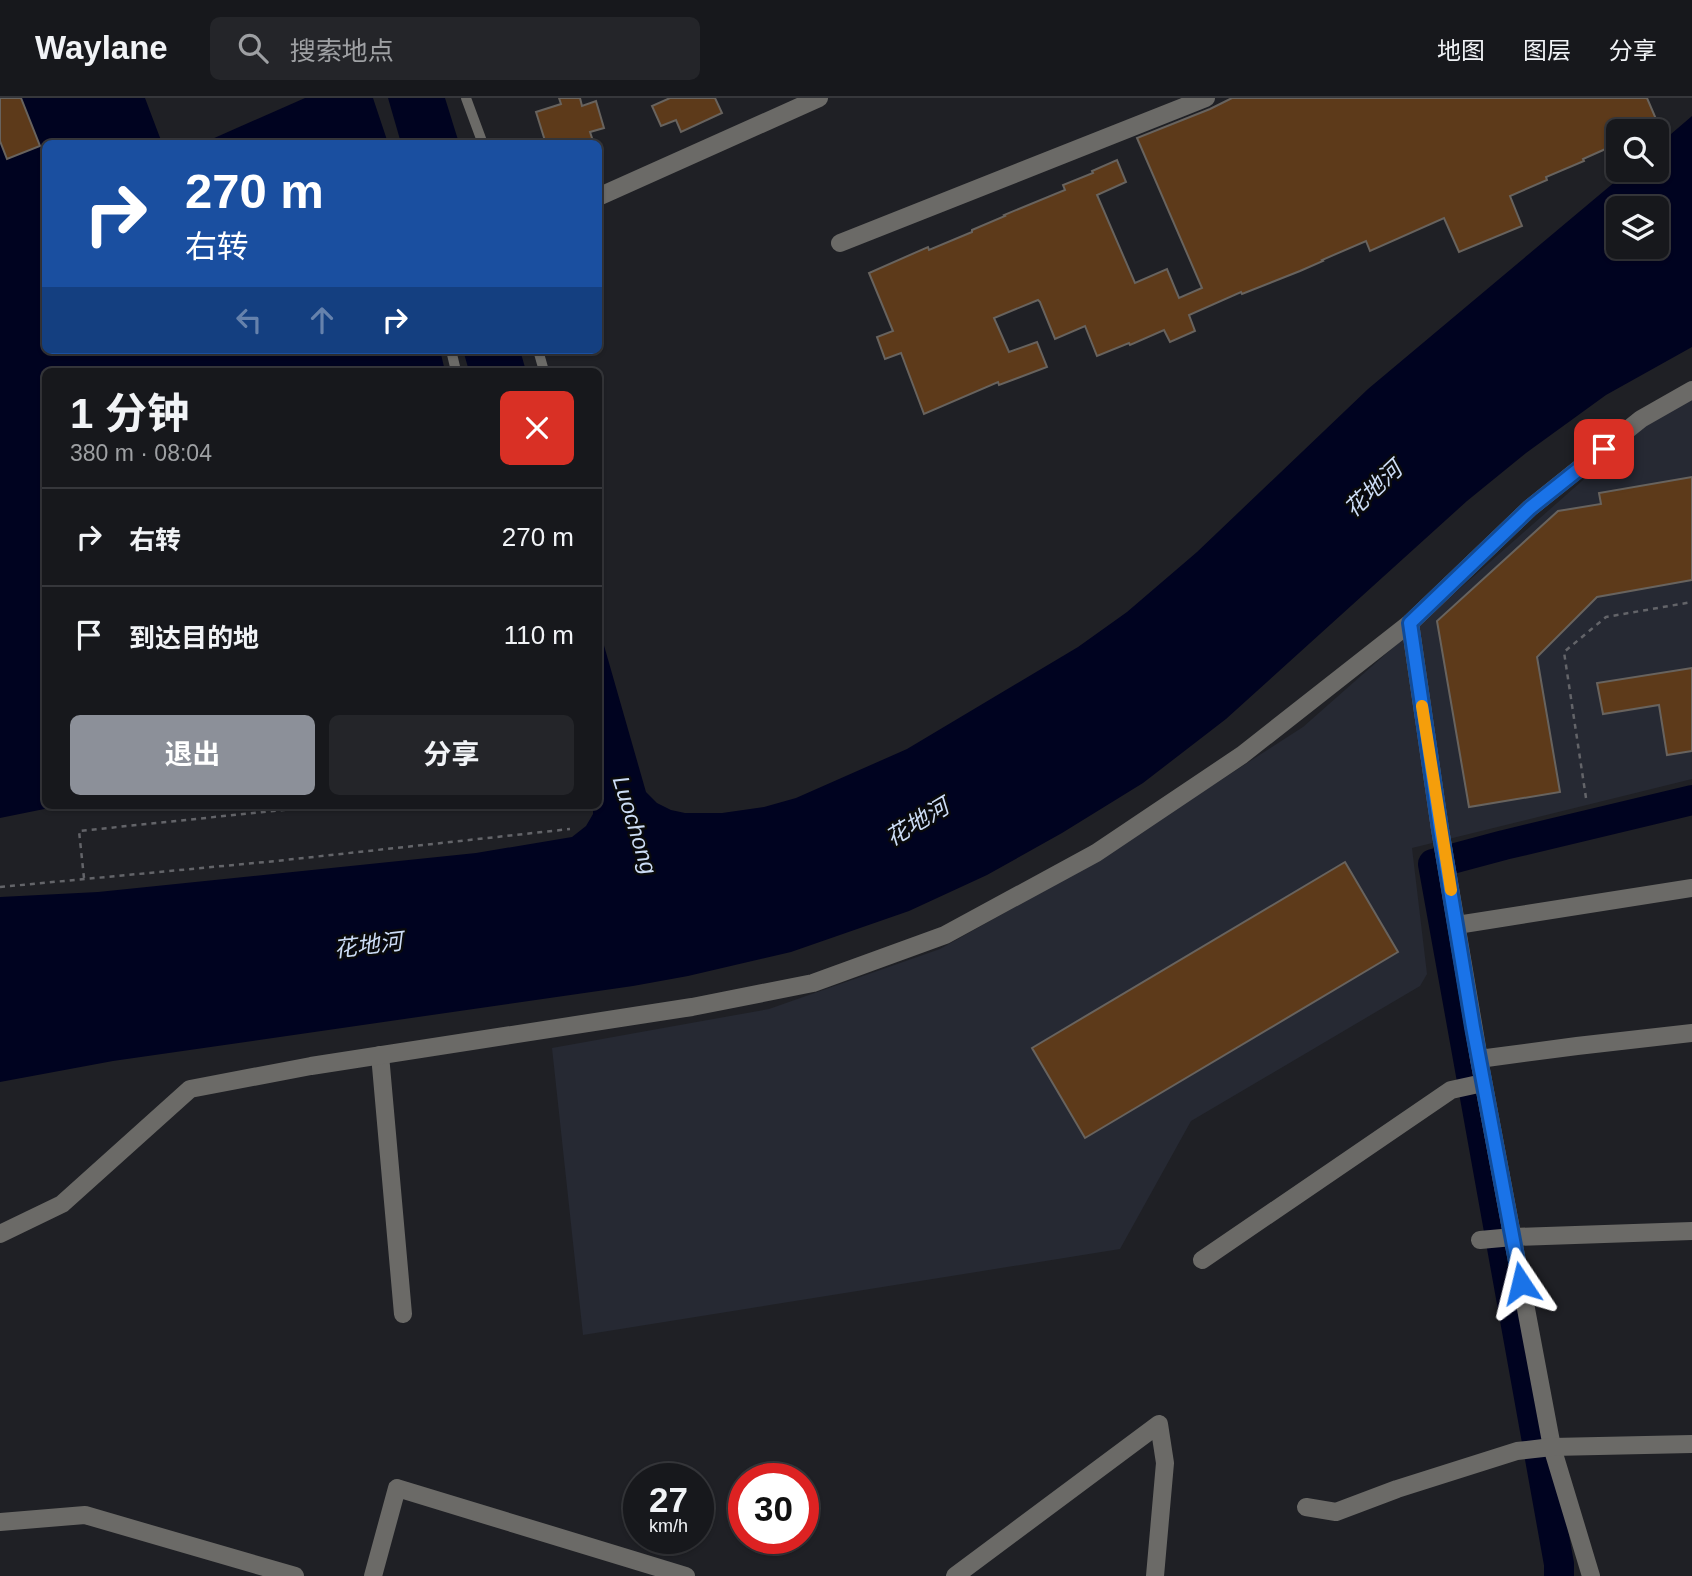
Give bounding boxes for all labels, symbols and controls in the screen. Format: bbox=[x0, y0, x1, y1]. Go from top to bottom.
search box bbox=[210, 17, 700, 80]
text: Waylane bbox=[35, 29, 168, 66]
icon: search bbox=[234, 29, 272, 67]
text: 搜索地点 bbox=[290, 36, 394, 66]
text: 地图 bbox=[1437, 37, 1485, 64]
text: 图层 bbox=[1523, 37, 1571, 64]
text: 分享 bbox=[1609, 37, 1657, 64]
map controls bbox=[1606, 119, 1669, 259]
button: search bbox=[1606, 119, 1669, 182]
text: 270 m bbox=[185, 164, 324, 218]
icon: right bbox=[70, 168, 161, 259]
button: layers bbox=[1606, 196, 1669, 259]
text: 右转 bbox=[185, 229, 249, 265]
icon: left bbox=[230, 301, 268, 339]
icon: ahead bbox=[303, 301, 341, 339]
icon: right bbox=[376, 301, 414, 339]
text: 1 分钟 bbox=[70, 390, 189, 437]
button: close bbox=[500, 391, 574, 465]
pin bbox=[1574, 419, 1634, 479]
icon: arrive bbox=[1585, 430, 1623, 468]
text: 380 m · 08:04 bbox=[70, 440, 212, 466]
water label: 花地河 bbox=[1339, 453, 1410, 522]
icon: right bbox=[70, 518, 108, 556]
text: 270 m bbox=[502, 522, 574, 552]
text: 右转 bbox=[129, 525, 181, 555]
icon: arrive bbox=[70, 616, 108, 654]
text: 110 m bbox=[504, 620, 574, 650]
text: 到达目的地 bbox=[129, 623, 259, 653]
button: 退出 bbox=[70, 715, 315, 795]
button: 分享 bbox=[329, 715, 574, 795]
water label: Luochong bbox=[608, 773, 662, 877]
water label: 花地河 bbox=[881, 791, 957, 851]
water label: 花地河 bbox=[332, 927, 408, 962]
position arrow bbox=[1484, 1246, 1558, 1320]
speed limit sign: 30 bbox=[728, 1463, 819, 1554]
text: 27 bbox=[649, 1480, 688, 1519]
text: km/h bbox=[649, 1516, 688, 1536]

